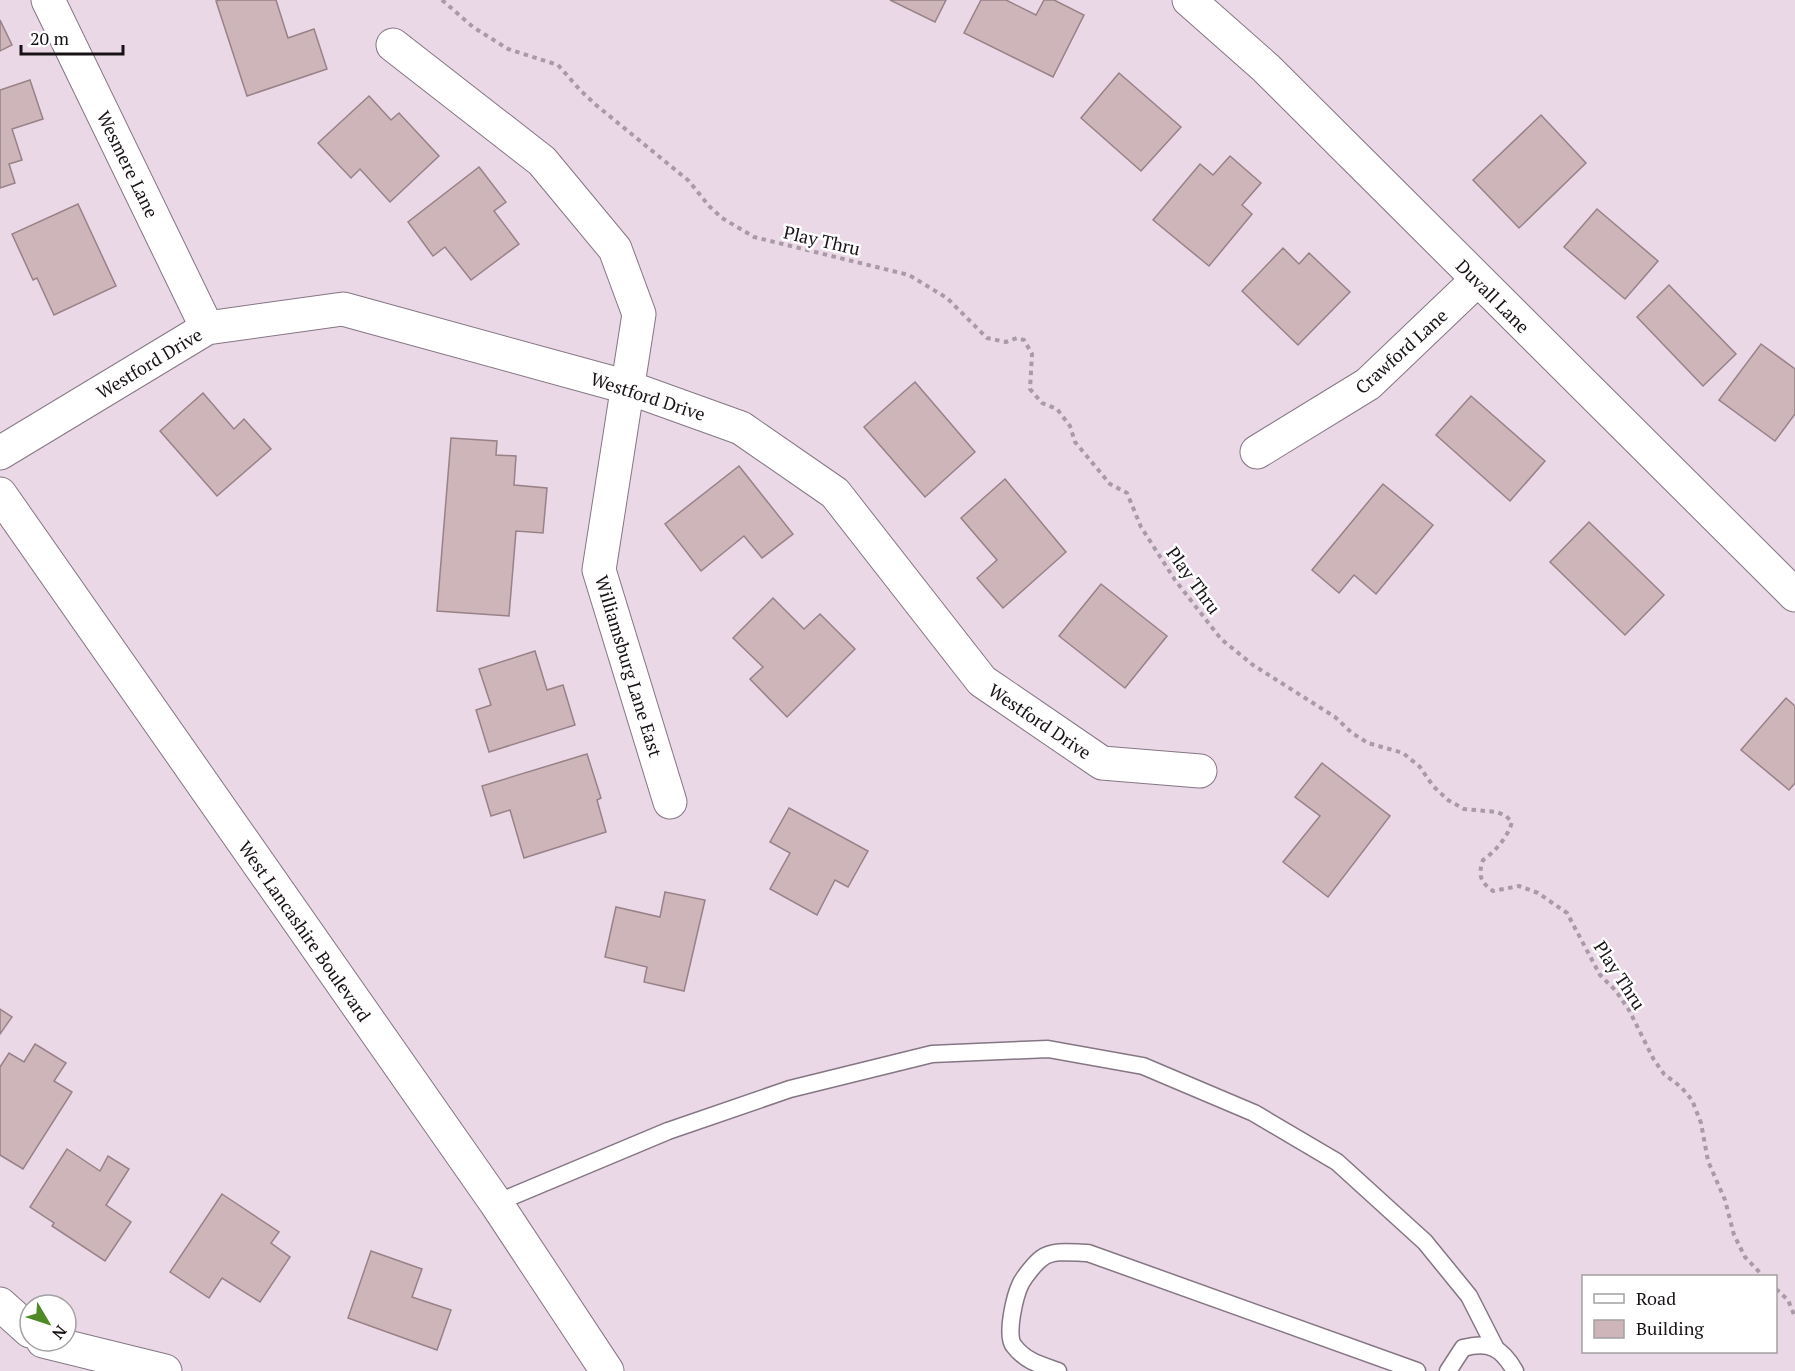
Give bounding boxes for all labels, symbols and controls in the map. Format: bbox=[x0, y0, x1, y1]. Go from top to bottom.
scale bar bbox=[21, 18, 123, 56]
text: 20 m bbox=[30, 26, 70, 50]
street label: Wesmere Lane bbox=[92, 107, 164, 221]
street label: Play Thru bbox=[781, 220, 863, 260]
street label: Duvall Lane bbox=[1451, 254, 1535, 338]
street label: Crawford Lane bbox=[1350, 303, 1452, 399]
street label: Westford Drive bbox=[92, 322, 206, 404]
street label: Westford Drive bbox=[588, 366, 708, 426]
street label: Play Thru bbox=[1161, 542, 1227, 618]
street label: Williamsburg Lane East bbox=[590, 572, 668, 760]
street label: Westford Drive bbox=[984, 678, 1096, 764]
street label: West Lancashire Boulevard bbox=[233, 836, 377, 1026]
street label: Play Thru bbox=[1589, 936, 1651, 1014]
legend bbox=[1582, 1275, 1777, 1353]
text: Road bbox=[1636, 1286, 1676, 1310]
north arrow bbox=[18, 1293, 78, 1353]
text: Building bbox=[1636, 1316, 1704, 1340]
text: N bbox=[47, 1321, 72, 1344]

